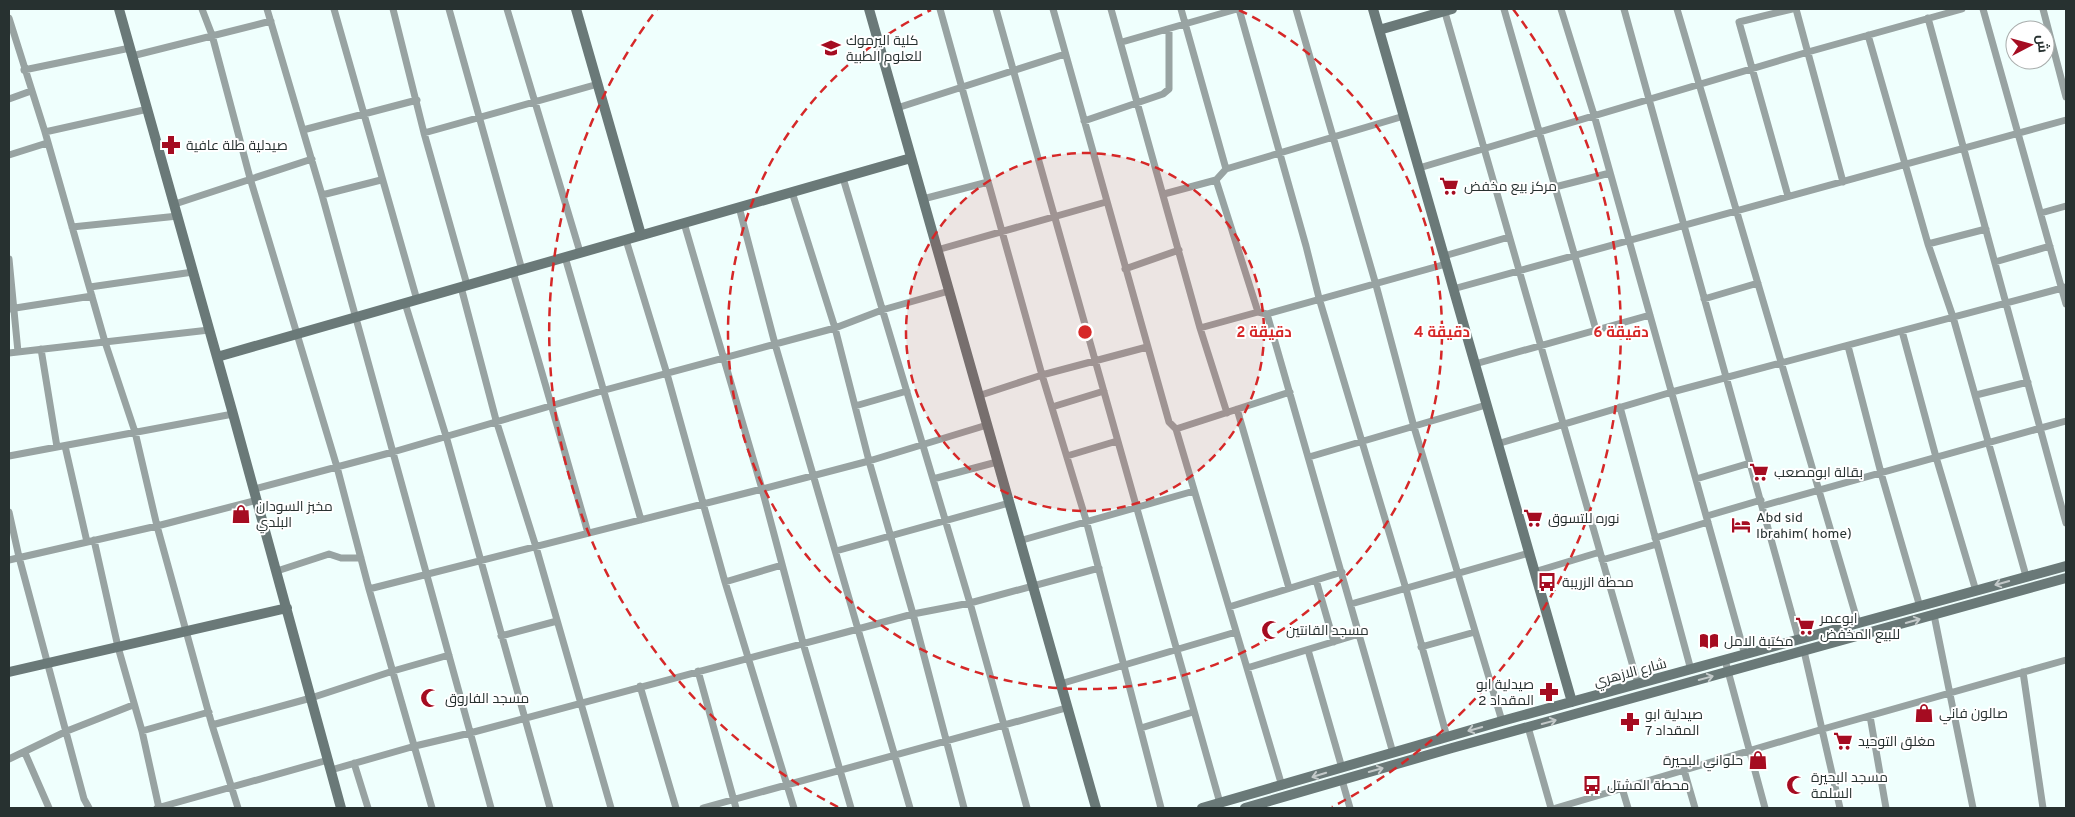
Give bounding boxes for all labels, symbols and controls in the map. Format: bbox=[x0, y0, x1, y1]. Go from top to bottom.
north arrow bbox=[2005, 20, 2055, 70]
place label: كلية اليرموك للعلوم الطبية bbox=[846, 33, 922, 66]
text: ش bbox=[2032, 34, 2052, 54]
school or university icon: كلية اليرموك للعلوم الطبية bbox=[820, 37, 842, 59]
pharmacy icon: صيدلية طلة عافية bbox=[160, 134, 182, 156]
place label: صيدلية طلة عافية bbox=[186, 138, 288, 155]
supermarket icon: مركز بيع مخفض bbox=[1438, 175, 1460, 197]
place label: مركز بيع مخفض bbox=[1464, 179, 1557, 196]
centre of rings bbox=[1076, 323, 1094, 341]
text: 2 دقيقة bbox=[1236, 324, 1292, 343]
text: 4 دقيقة bbox=[1414, 324, 1470, 343]
text: 6 دقيقة bbox=[1593, 324, 1649, 343]
supermarket icon: بقالة ابومصعب bbox=[1748, 461, 1770, 483]
place label: بقالة ابومصعب bbox=[1774, 465, 1863, 482]
place label: مخبز السودان البلدي bbox=[256, 499, 333, 534]
shop icon: مخبز السودان البلدي bbox=[230, 503, 252, 525]
supermarket icon: نوره للتسوق bbox=[1522, 507, 1544, 529]
place label: Abd sid Ibrahim( home) bbox=[1756, 510, 1852, 543]
place label: نوره للتسوق bbox=[1548, 511, 1619, 528]
hotel icon: Abd sid Ibrahim( home) bbox=[1730, 514, 1752, 536]
bus stop icon: محطة الزريبة bbox=[1536, 571, 1558, 593]
place label: محطة الزريبة bbox=[1562, 575, 1634, 592]
one-way arrow bbox=[1995, 579, 2011, 589]
place label: ابوعمر للبيع المخفض bbox=[1819, 611, 1900, 644]
supermarket icon: ابوعمر للبيع المخفض bbox=[1794, 615, 1816, 637]
one-way arrow bbox=[1904, 615, 1920, 625]
mosque icon: مسجد القانتين bbox=[1260, 619, 1282, 641]
place label: مسجد القانتين bbox=[1286, 623, 1369, 640]
library icon: مكتبة الامل bbox=[1698, 630, 1720, 652]
place label: مكتبة الامل bbox=[1724, 634, 1793, 651]
street label: شارع الازهري bbox=[1592, 656, 1669, 693]
one-way arrow bbox=[1697, 673, 1713, 683]
place label: صيدلية ابو المقداد 2 bbox=[1476, 677, 1534, 710]
pharmacy icon: صيدلية ابو المقداد 2 bbox=[1538, 681, 1560, 703]
mosque icon: مسجد الفاروق bbox=[419, 687, 441, 709]
place label: مسجد الفاروق bbox=[445, 691, 529, 708]
shop icon: صالون فاني bbox=[1913, 702, 1935, 724]
place label: صالون فاني bbox=[1939, 706, 2008, 725]
place label: صيدلية ابو المقداد 7 bbox=[1645, 707, 1703, 740]
pharmacy icon: صيدلية ابو المقداد 7 bbox=[1619, 711, 1641, 733]
one-way arrow bbox=[1541, 716, 1557, 726]
one-way arrow bbox=[1467, 725, 1483, 735]
supermarket icon: مغلق التوحيد bbox=[1832, 730, 1854, 752]
place label: مغلق التوحيد bbox=[1858, 734, 1935, 751]
shop icon: حلواني البحيرة bbox=[1747, 749, 1769, 771]
place label: حلواني البحيرة bbox=[1663, 753, 1743, 772]
one-way arrow bbox=[1367, 765, 1383, 775]
one-way arrow bbox=[1311, 770, 1327, 780]
place label: مسجد البحيرة السلمة bbox=[1811, 770, 1888, 803]
bus stop icon: محطة المشتل bbox=[1581, 774, 1603, 796]
mosque icon: مسجد البحيرة السلمة bbox=[1785, 774, 1807, 796]
place label: محطة المشتل bbox=[1607, 778, 1689, 795]

